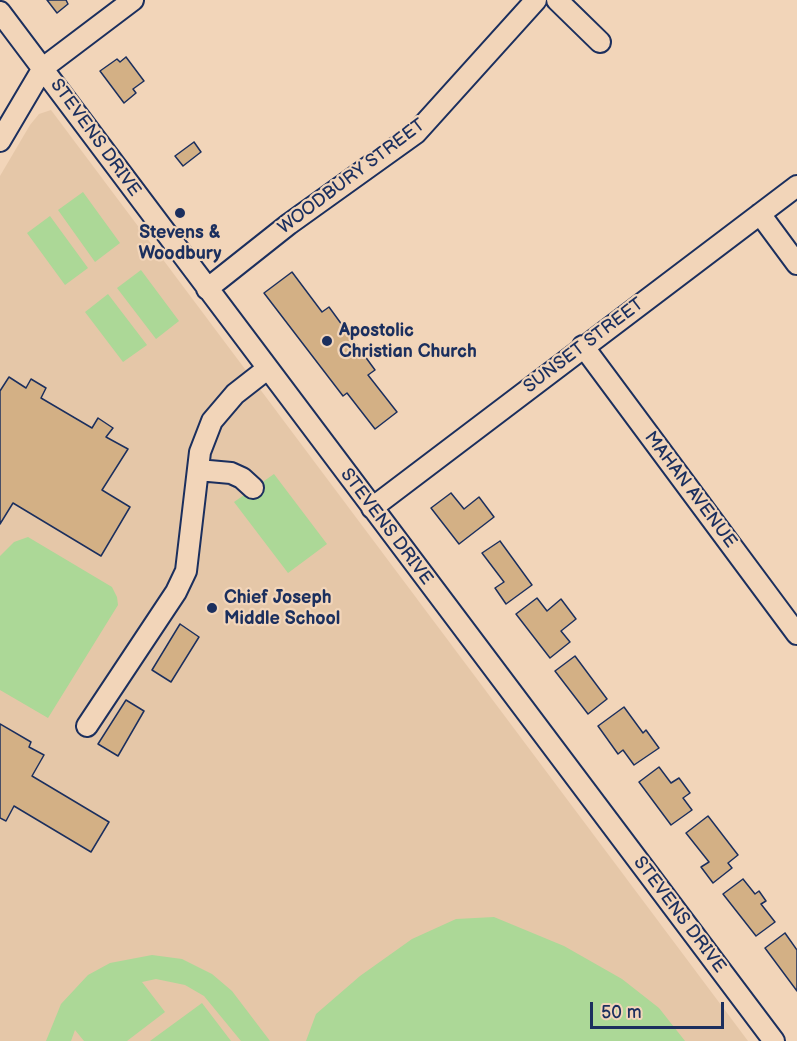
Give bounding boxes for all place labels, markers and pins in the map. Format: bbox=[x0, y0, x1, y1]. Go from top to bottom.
marker: Stevens & Woodbury bbox=[173, 206, 187, 220]
place label: Stevens & Woodbury bbox=[138, 222, 222, 264]
place label: Apostolic Christian Church bbox=[339, 320, 477, 362]
marker: Apostolic Christian Church bbox=[320, 334, 334, 348]
place label: Chief Joseph Middle School bbox=[224, 587, 340, 630]
marker: Chief Joseph Middle School bbox=[205, 601, 219, 615]

